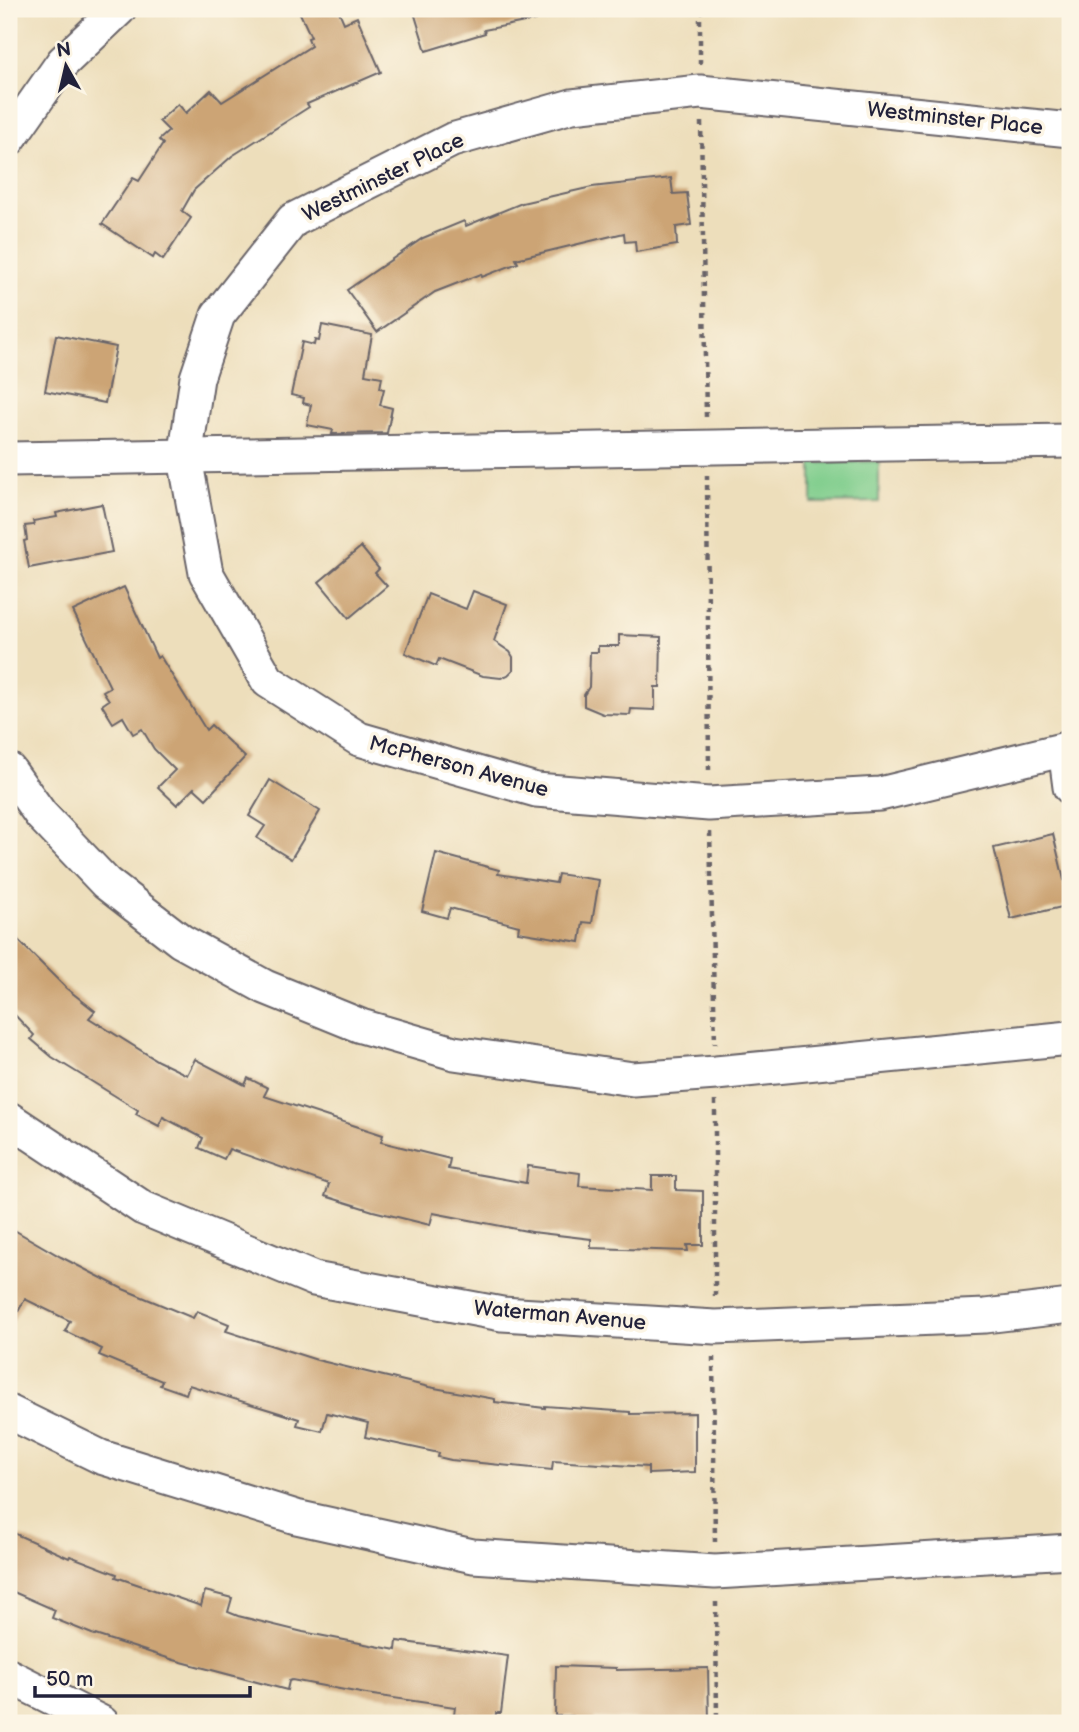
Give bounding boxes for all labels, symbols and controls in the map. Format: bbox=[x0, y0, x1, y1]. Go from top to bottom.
north arrow bbox=[32, 32, 102, 102]
text: N bbox=[55, 38, 73, 63]
street label: Westminster Place bbox=[866, 97, 1044, 140]
street label: Westminster Place bbox=[298, 128, 468, 227]
street label: McPherson Avenue bbox=[367, 731, 551, 802]
street label: Waterman Avenue bbox=[473, 1296, 647, 1335]
scale bar bbox=[35, 1655, 250, 1699]
text: 50 m bbox=[46, 1667, 93, 1692]

